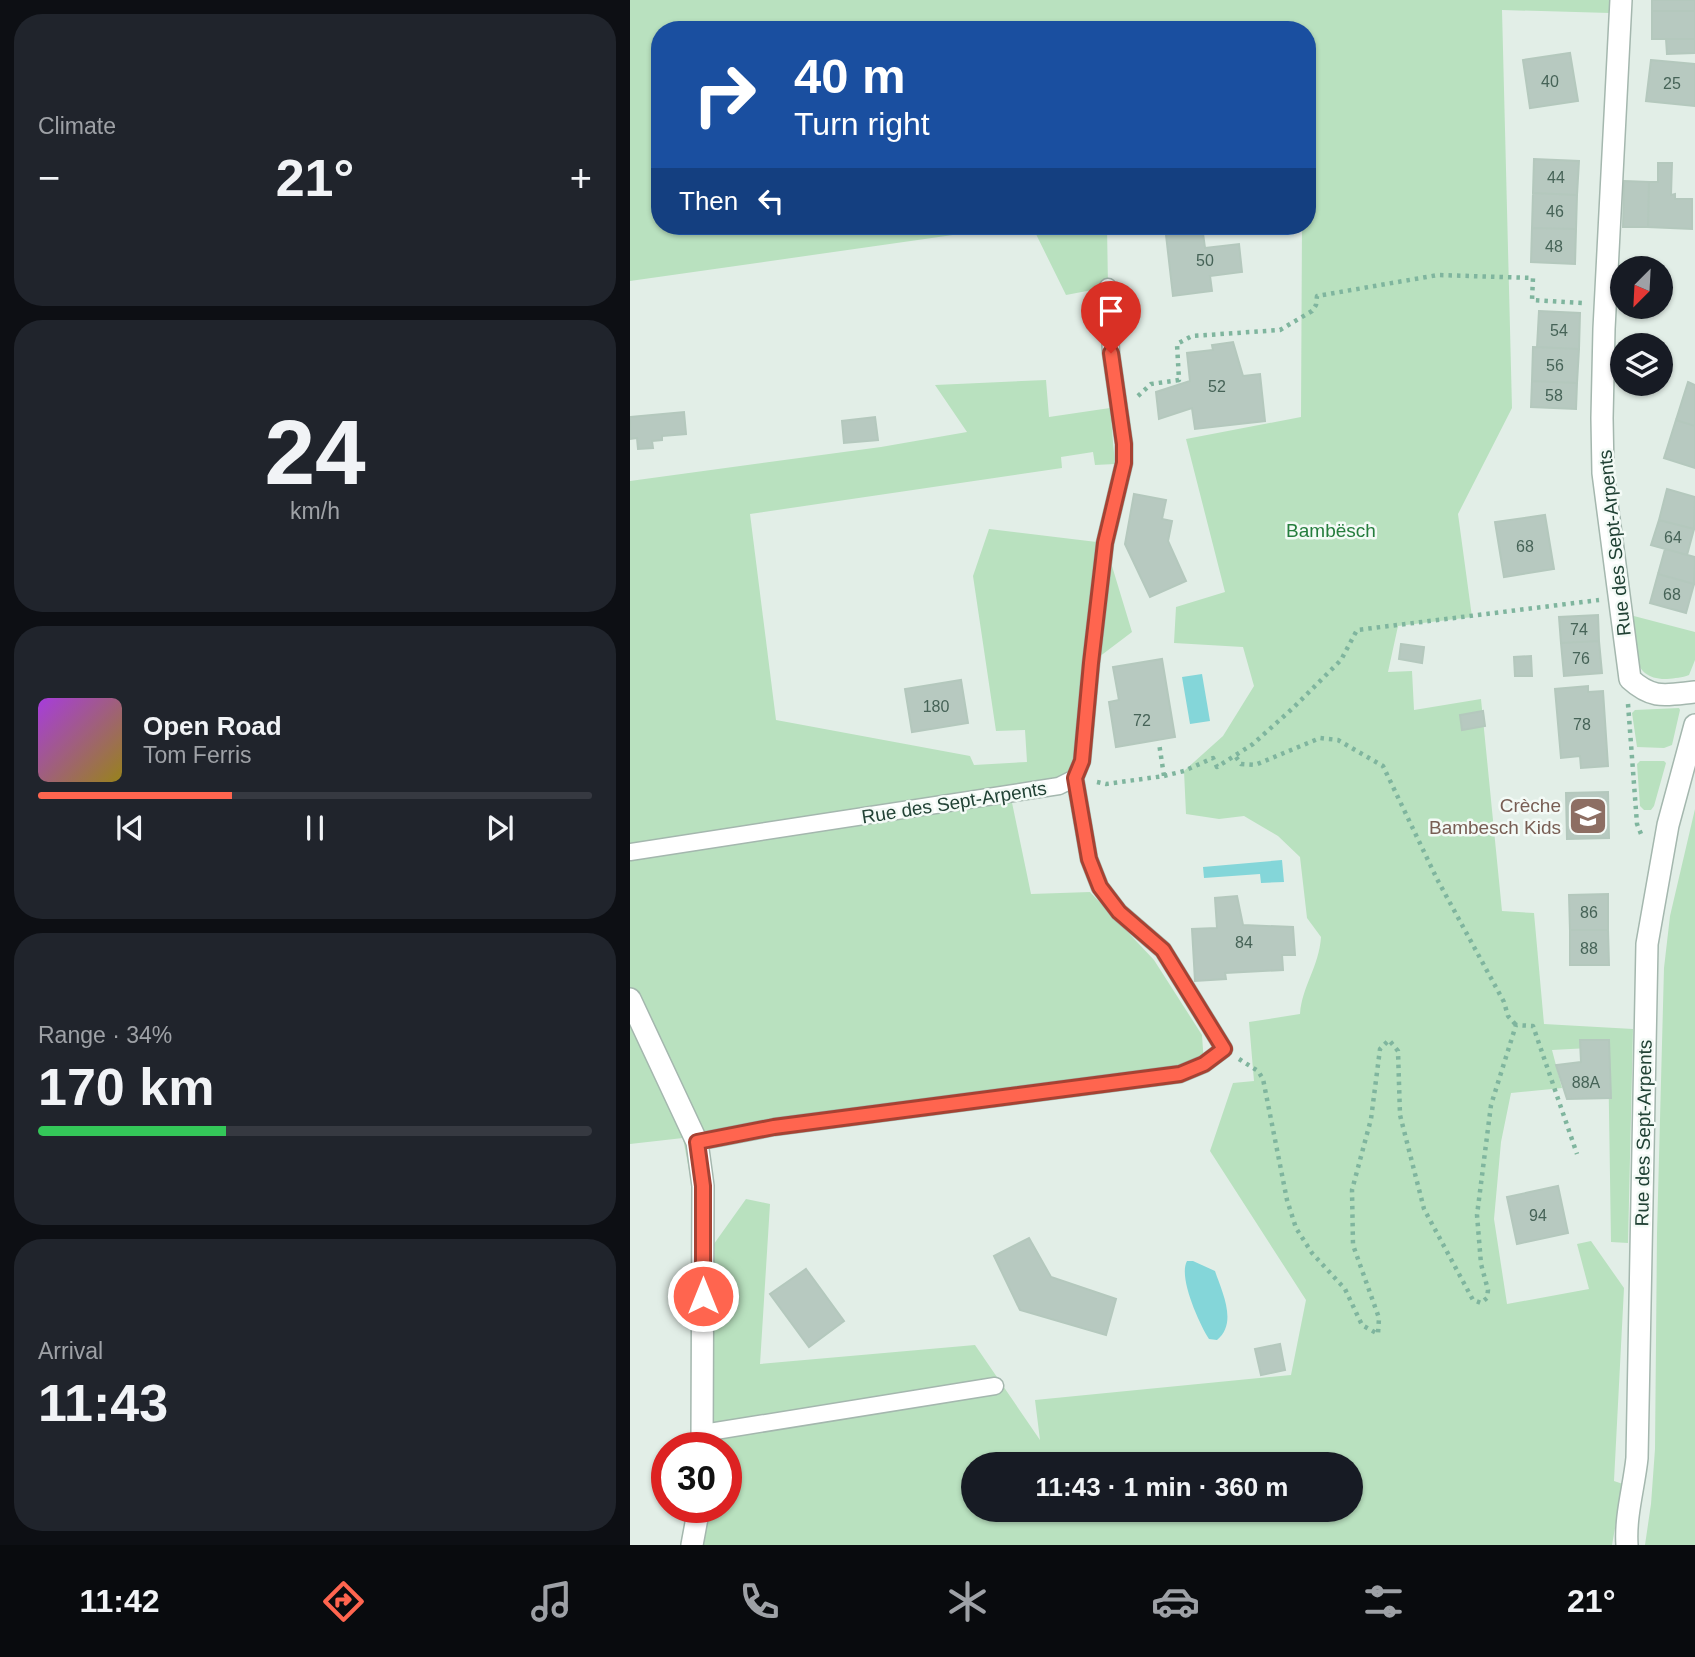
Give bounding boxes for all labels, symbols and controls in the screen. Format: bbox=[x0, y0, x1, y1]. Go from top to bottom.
icon: right bbox=[679, 49, 770, 140]
text: 40 m bbox=[794, 49, 906, 103]
house number: 40 bbox=[1541, 73, 1559, 90]
house number: 25 bbox=[1663, 75, 1681, 92]
text: Turn right bbox=[794, 106, 930, 142]
text: Climate bbox=[38, 113, 116, 139]
text: 21° bbox=[276, 149, 354, 207]
text: − bbox=[38, 157, 60, 199]
text: + bbox=[570, 157, 592, 199]
house number: 44 bbox=[1547, 169, 1565, 186]
icon: left bbox=[752, 182, 790, 220]
text: Then bbox=[679, 186, 738, 216]
house number: 46 bbox=[1546, 203, 1564, 220]
house number: 48 bbox=[1545, 238, 1563, 255]
house number: 50 bbox=[1196, 252, 1214, 269]
north arrow bbox=[1610, 256, 1673, 318]
map controls bbox=[1610, 256, 1673, 396]
pin bbox=[1081, 281, 1141, 353]
icon: arrive bbox=[1092, 292, 1130, 330]
house number: 54 bbox=[1550, 322, 1568, 339]
button: layers bbox=[1610, 333, 1673, 396]
house number: 56 bbox=[1546, 357, 1564, 374]
house number: 52 bbox=[1208, 378, 1226, 395]
house number: 58 bbox=[1545, 387, 1563, 404]
text: 24 bbox=[264, 402, 366, 503]
street label: Rue des Sept-Arpents bbox=[1594, 449, 1635, 637]
text: km/h bbox=[290, 498, 340, 524]
park label: Bambësch bbox=[1286, 520, 1376, 541]
house number: 64 bbox=[1664, 529, 1682, 546]
house number: 68 bbox=[1516, 538, 1534, 555]
house number: 68 bbox=[1663, 586, 1681, 603]
house number: 74 bbox=[1570, 621, 1588, 638]
house number: 76 bbox=[1572, 650, 1590, 667]
house number: 180 bbox=[923, 698, 949, 715]
text: Open Road bbox=[143, 711, 282, 741]
house number: 72 bbox=[1133, 712, 1151, 729]
house number: 78 bbox=[1573, 716, 1591, 733]
text: Tom Ferris bbox=[143, 742, 252, 768]
street label: Rue des Sept-Arpents bbox=[860, 778, 1048, 827]
place label: Crèche Bambesch Kids bbox=[1429, 795, 1561, 838]
school or university icon: Crèche Bambesch Kids bbox=[1567, 795, 1609, 837]
icon: previous bbox=[111, 809, 149, 847]
icon: pause bbox=[296, 809, 334, 847]
icon: next bbox=[481, 809, 519, 847]
house number: 86 bbox=[1580, 904, 1598, 921]
house number: 84 bbox=[1235, 934, 1253, 951]
house number: 88 bbox=[1580, 940, 1598, 957]
text: Range · 34% bbox=[38, 1022, 172, 1048]
street label: Rue des Sept-Arpents bbox=[1631, 1039, 1656, 1227]
text: 170 km bbox=[38, 1058, 214, 1116]
house number: 88A bbox=[1572, 1074, 1601, 1091]
house number: 94 bbox=[1529, 1207, 1547, 1224]
position arrow bbox=[666, 1259, 740, 1333]
text: Arrival bbox=[38, 1338, 103, 1364]
text: 11:43 bbox=[38, 1374, 168, 1432]
speed limit sign: 30 bbox=[651, 1432, 742, 1523]
text: 11:43 · 1 min · 360 m bbox=[1036, 1472, 1288, 1502]
icon: directions bbox=[319, 1577, 368, 1626]
icon: music bbox=[527, 1577, 576, 1626]
icon: phone bbox=[735, 1577, 784, 1626]
icon: climate bbox=[943, 1577, 992, 1626]
icon: car bbox=[1151, 1577, 1200, 1626]
icon: filters bbox=[1359, 1577, 1408, 1626]
text: 11:42 bbox=[80, 1583, 160, 1619]
text: 21° bbox=[1567, 1583, 1615, 1619]

